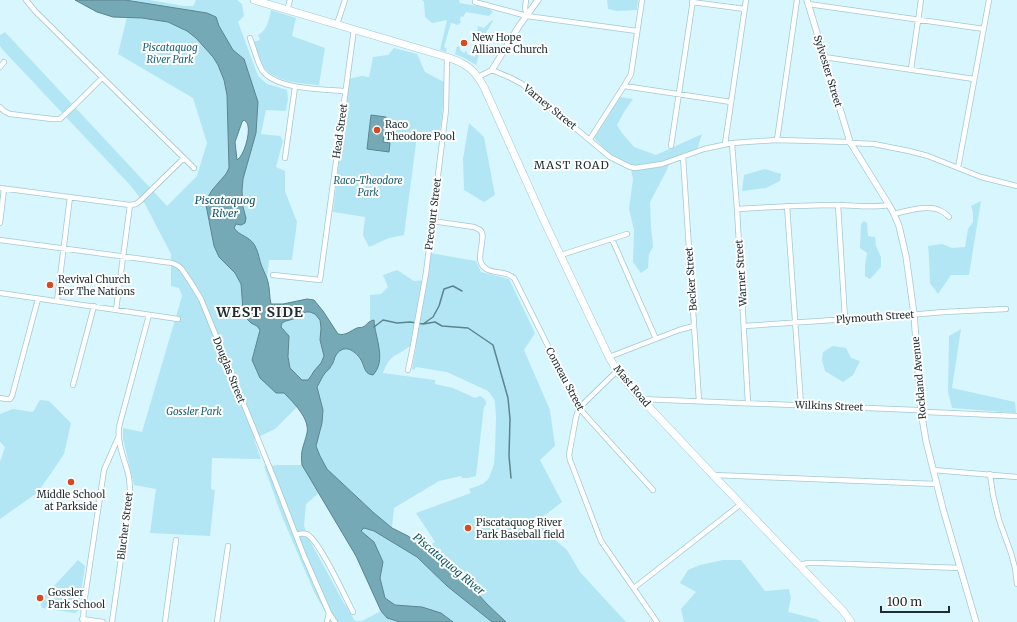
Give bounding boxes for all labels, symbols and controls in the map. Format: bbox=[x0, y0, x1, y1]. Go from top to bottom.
place label: New Hope Alliance Church bbox=[471, 31, 548, 56]
street label: Sylvester Street bbox=[811, 33, 845, 109]
marker: New Hope Alliance Church bbox=[459, 38, 469, 48]
park label: Piscataquog River Park bbox=[142, 41, 198, 66]
street label: Varney Street bbox=[520, 81, 579, 132]
street label: Head Street bbox=[330, 103, 350, 159]
place label: Raco Theodore Pool bbox=[385, 118, 455, 143]
marker: Raco Theodore Pool bbox=[372, 125, 382, 135]
district label: MAST ROAD bbox=[534, 158, 610, 172]
park label: Raco-Theodore Park bbox=[333, 174, 403, 199]
street label: Precourt Street bbox=[422, 177, 444, 251]
water label: Piscataquog River bbox=[195, 193, 255, 220]
street label: Warner Street bbox=[732, 239, 750, 308]
street label: Becker Street bbox=[682, 246, 700, 311]
place label: Revival Church For The Nations bbox=[58, 273, 135, 298]
marker: Revival Church For The Nations bbox=[45, 280, 55, 290]
district label: WEST SIDE bbox=[215, 303, 304, 321]
street label: Plymouth Street bbox=[835, 308, 915, 326]
street label: Douglas Street bbox=[210, 335, 248, 405]
street label: Rockland Avenue bbox=[909, 336, 929, 420]
street label: Comeau Street bbox=[543, 345, 587, 413]
street label: Mast Road bbox=[611, 362, 653, 410]
street label: Wilkins Street bbox=[794, 398, 864, 414]
park label: Gossler Park bbox=[166, 405, 222, 418]
marker: Middle School at Parkside bbox=[66, 477, 76, 487]
place label: Middle School at Parkside bbox=[37, 488, 105, 513]
street label: Blucher Street bbox=[114, 491, 136, 561]
place label: Piscataquog River Park Baseball field bbox=[476, 516, 565, 541]
marker: Piscataquog River Park Baseball field bbox=[463, 523, 473, 533]
water label: Piscataquog River bbox=[410, 530, 488, 598]
place label: Gossler Park School bbox=[48, 586, 105, 611]
scale bar bbox=[881, 588, 949, 614]
marker: Gossler Park School bbox=[35, 593, 45, 603]
text: 100 m bbox=[887, 594, 922, 609]

